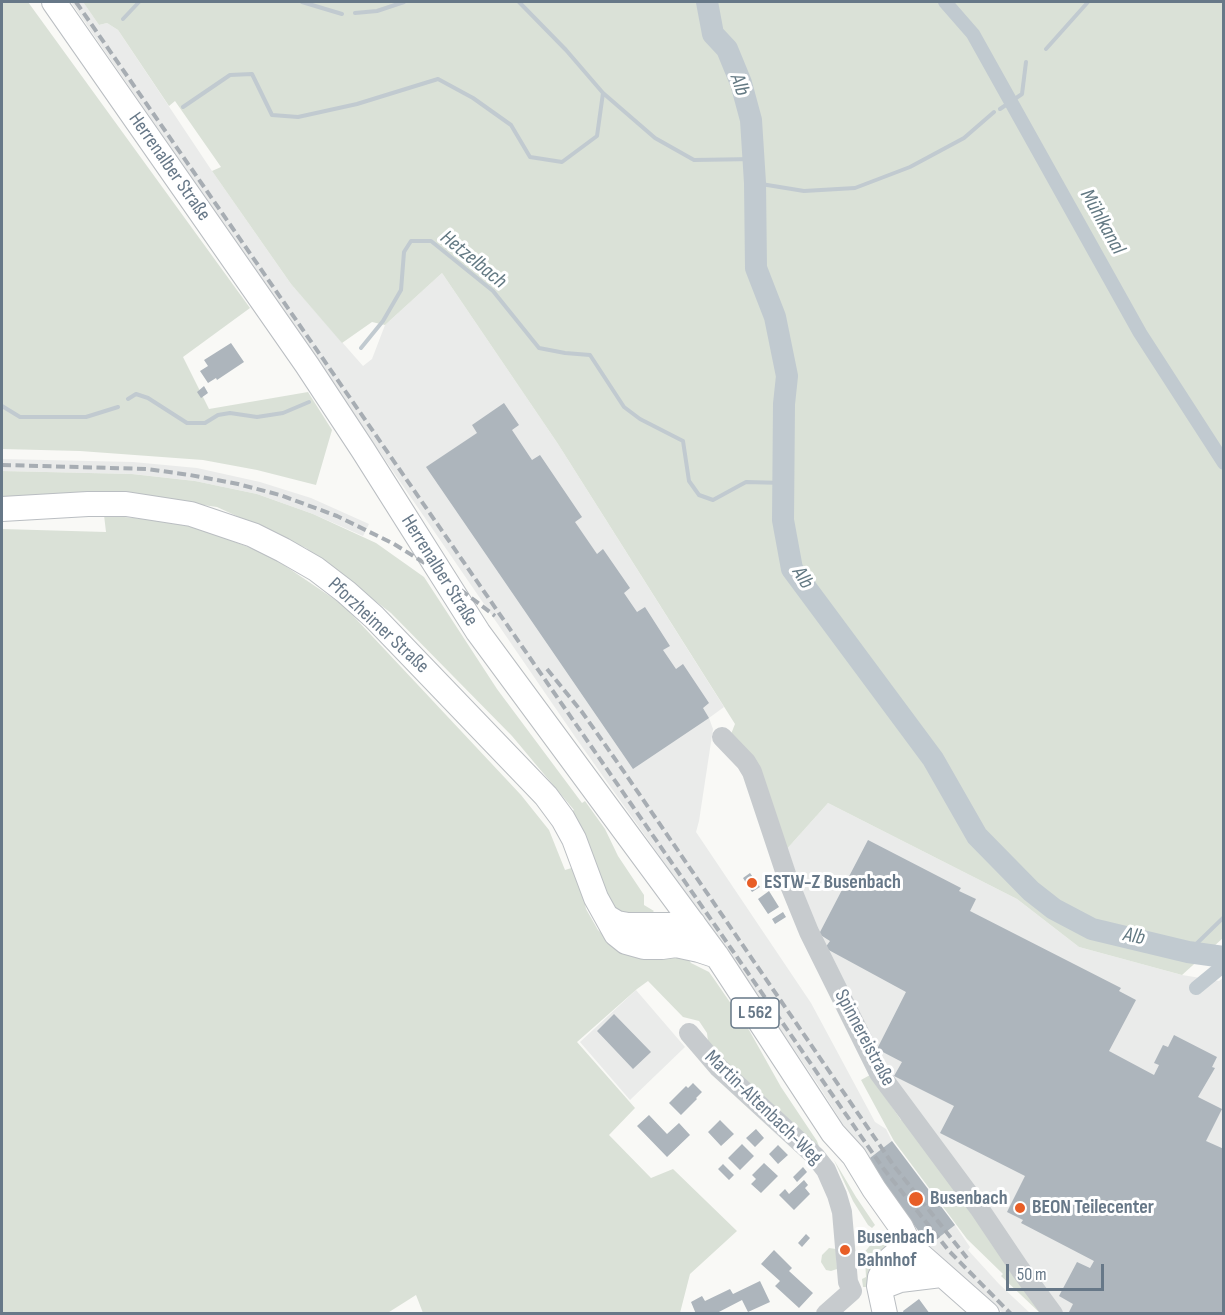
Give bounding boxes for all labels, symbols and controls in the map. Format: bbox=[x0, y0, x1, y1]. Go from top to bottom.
water label: Alb bbox=[724, 71, 754, 99]
street label: Herrenalber Straße bbox=[123, 108, 215, 226]
water label: Mühlkanal bbox=[1074, 185, 1130, 259]
water label: Hetzelbach bbox=[435, 226, 511, 294]
street label: Herrenalber Straße bbox=[395, 511, 483, 631]
water label: Alb bbox=[786, 562, 818, 594]
street label: Pforzheimer Straße bbox=[322, 573, 434, 679]
place label: ESTW-Z Busenbach bbox=[764, 871, 901, 895]
marker: ESTW-Z Busenbach bbox=[745, 876, 759, 890]
water label: Alb bbox=[1121, 922, 1147, 952]
street label: Spinnereistraße bbox=[829, 986, 899, 1090]
road number: L 562 bbox=[731, 998, 779, 1028]
street label: Martin-Altenbach-Weg bbox=[699, 1046, 827, 1170]
place label: Busenbach bbox=[930, 1187, 1008, 1211]
marker: Busenbach bbox=[907, 1190, 925, 1208]
place label: BEON Teilecenter bbox=[1032, 1196, 1154, 1220]
marker: BEON Teilecenter bbox=[1013, 1201, 1027, 1215]
place label: Busenbach Bahnhof bbox=[857, 1226, 935, 1273]
marker: Busenbach Bahnhof bbox=[838, 1243, 852, 1257]
scale bar bbox=[1009, 1252, 1106, 1290]
text: 50 m bbox=[1017, 1264, 1047, 1285]

